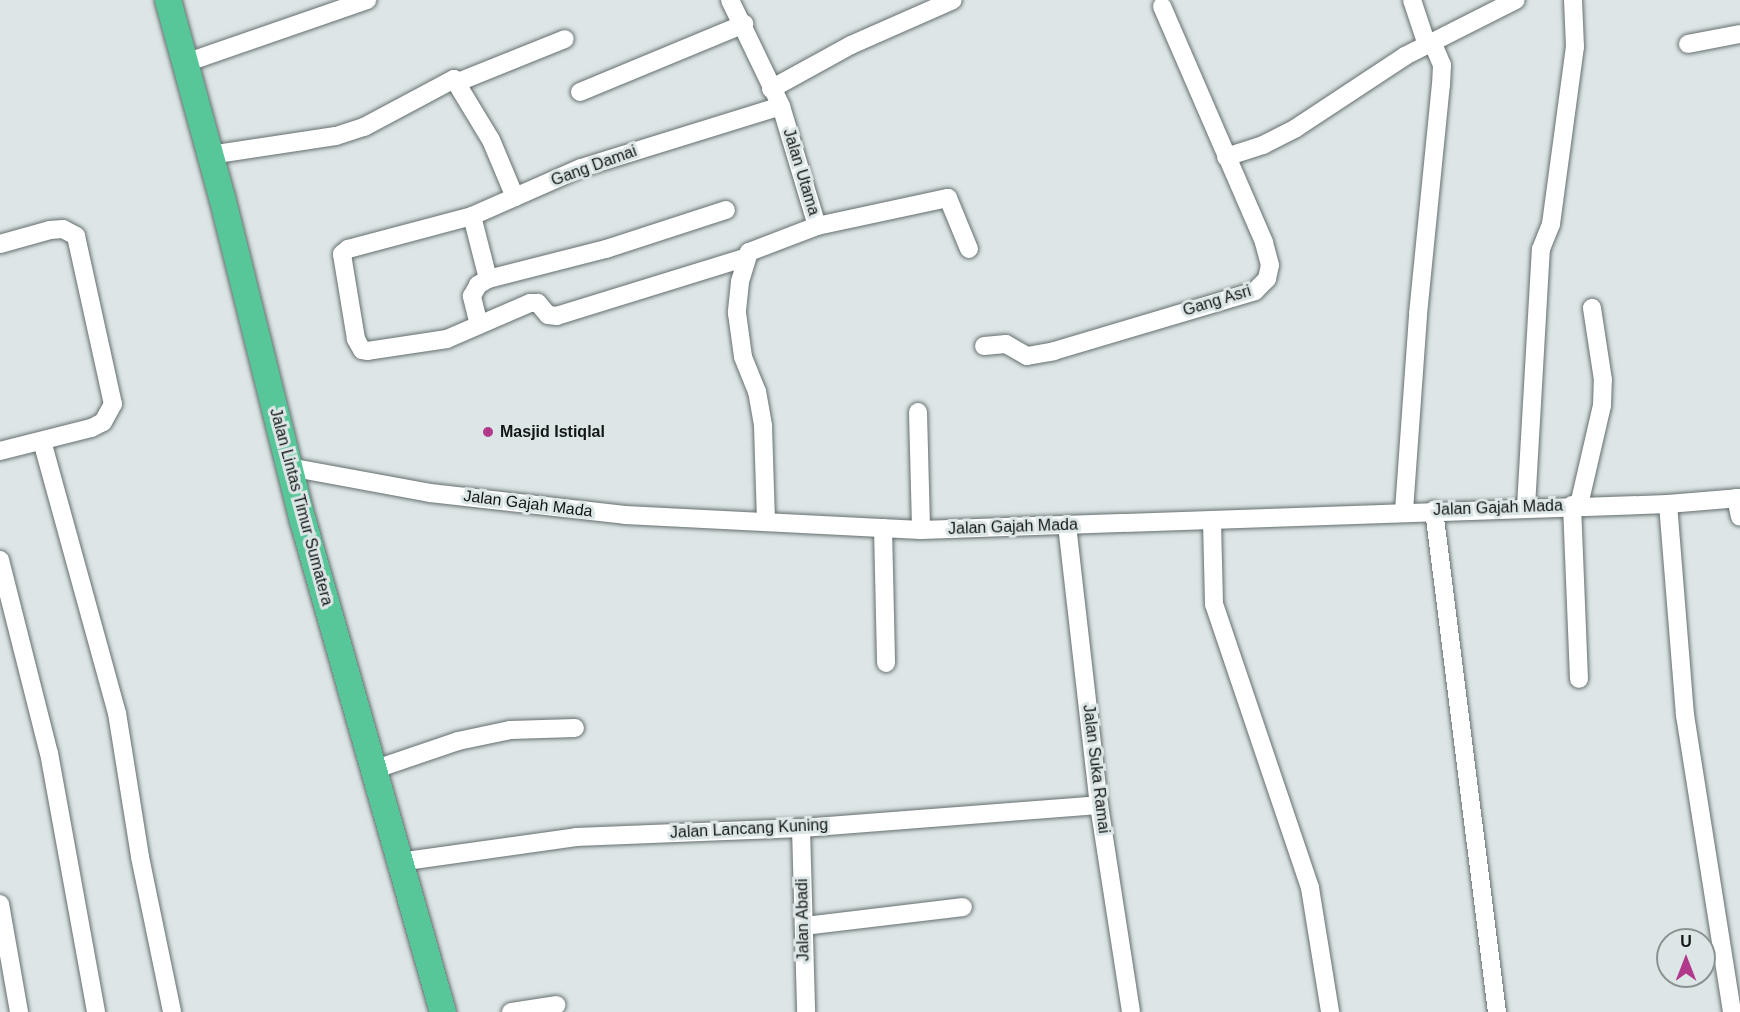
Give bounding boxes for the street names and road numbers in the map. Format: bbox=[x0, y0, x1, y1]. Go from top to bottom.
street label: Jalan Utama bbox=[779, 126, 823, 218]
street label: Gang Damai bbox=[549, 142, 639, 190]
street label: Gang Asri bbox=[1180, 281, 1254, 321]
street label: Jalan Lintas Timur Sumatera bbox=[265, 406, 337, 608]
street label: Jalan Gajah Mada bbox=[462, 487, 594, 521]
street label: Jalan Gajah Mada bbox=[1433, 496, 1563, 520]
street label: Jalan Gajah Mada bbox=[948, 515, 1078, 539]
street label: Jalan Suka Ramai bbox=[1079, 703, 1113, 835]
street label: Jalan Lancang Kuning bbox=[669, 815, 829, 843]
street label: Jalan Abadi bbox=[793, 878, 813, 962]

